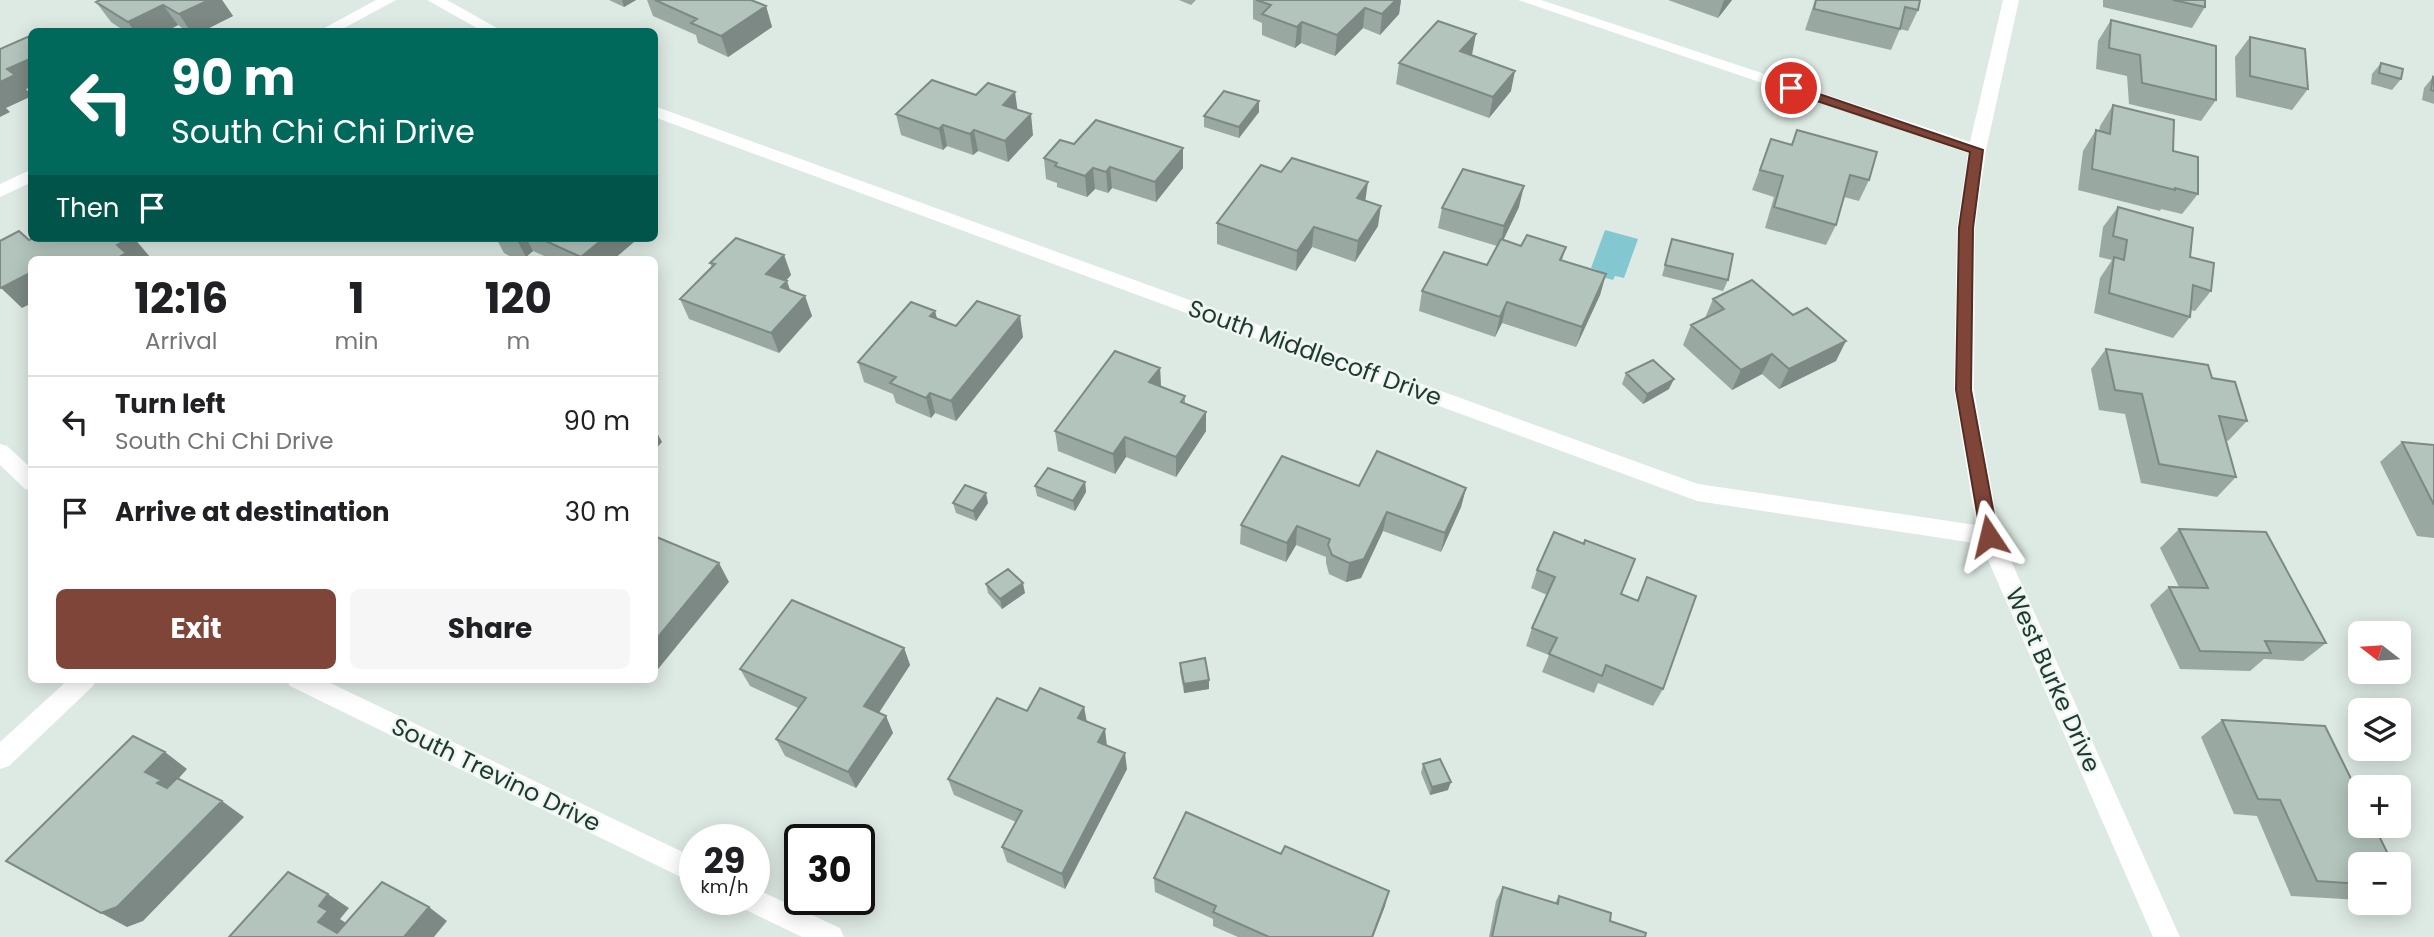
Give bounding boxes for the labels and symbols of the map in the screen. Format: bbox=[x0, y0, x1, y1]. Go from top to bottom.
pin bbox=[1761, 58, 1821, 118]
street label: South Middlecoff Drive bbox=[1184, 291, 1446, 414]
position arrow bbox=[1952, 499, 2026, 573]
street label: West Burke Drive bbox=[1998, 582, 2109, 777]
north arrow bbox=[2348, 621, 2412, 684]
street label: South Trevino Drive bbox=[386, 710, 606, 840]
speed limit sign: 30 bbox=[784, 824, 875, 915]

